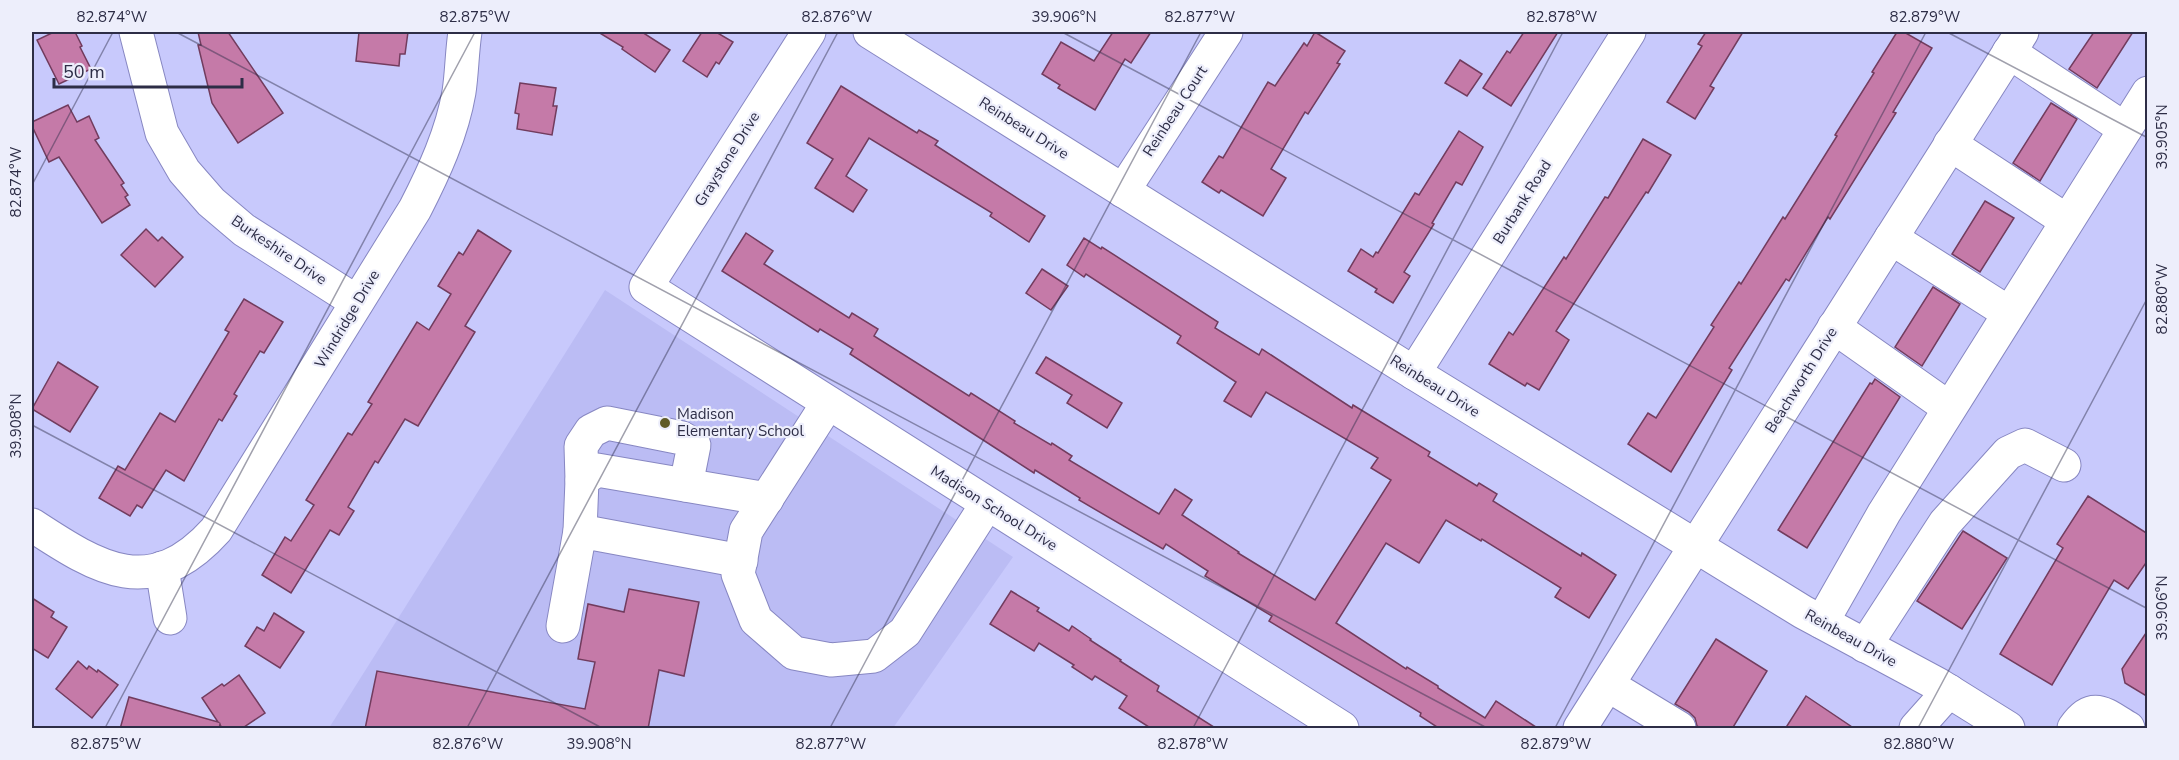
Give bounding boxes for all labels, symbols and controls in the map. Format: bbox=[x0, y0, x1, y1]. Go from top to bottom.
text: 82.874°W bbox=[77, 7, 148, 27]
text: 82.875°W bbox=[440, 7, 511, 27]
text: 82.876°W bbox=[802, 7, 873, 27]
text: 39.906°N bbox=[1031, 7, 1097, 27]
text: 82.877°W bbox=[1165, 7, 1236, 27]
text: 82.878°W bbox=[1527, 7, 1598, 27]
text: 82.879°W bbox=[1890, 7, 1961, 27]
scale bar bbox=[54, 51, 242, 89]
text: 50 m bbox=[63, 60, 105, 84]
street label: Reinbeau Court bbox=[1138, 61, 1212, 160]
street label: Reinbeau Drive bbox=[975, 92, 1073, 164]
text: 39.905°N bbox=[2152, 104, 2172, 170]
street label: Graystone Drive bbox=[690, 108, 764, 210]
text: 82.874°W bbox=[6, 146, 26, 217]
street label: Burbank Road bbox=[1488, 156, 1556, 248]
street label: Burkeshire Drive bbox=[227, 211, 331, 289]
text: 82.880°W bbox=[2152, 263, 2172, 334]
street label: Windridge Drive bbox=[310, 266, 384, 372]
street label: Beachworth Drive bbox=[1760, 323, 1842, 437]
street label: Reinbeau Drive bbox=[1386, 350, 1484, 422]
text: 39.908°N bbox=[6, 393, 26, 459]
place label: Madison Elementary School bbox=[677, 404, 804, 441]
marker: Madison Elementary School bbox=[658, 416, 672, 430]
street label: Madison School Drive bbox=[927, 461, 1061, 555]
text: 39.906°N bbox=[2152, 575, 2172, 641]
street label: Reinbeau Drive bbox=[1801, 604, 1901, 672]
text: 82.875°W bbox=[71, 734, 142, 754]
text: 82.876°W bbox=[433, 734, 504, 754]
text: 39.908°N bbox=[566, 734, 632, 754]
text: 82.877°W bbox=[796, 734, 867, 754]
text: 82.878°W bbox=[1158, 734, 1229, 754]
text: 82.879°W bbox=[1521, 734, 1592, 754]
text: 82.880°W bbox=[1884, 734, 1955, 754]

